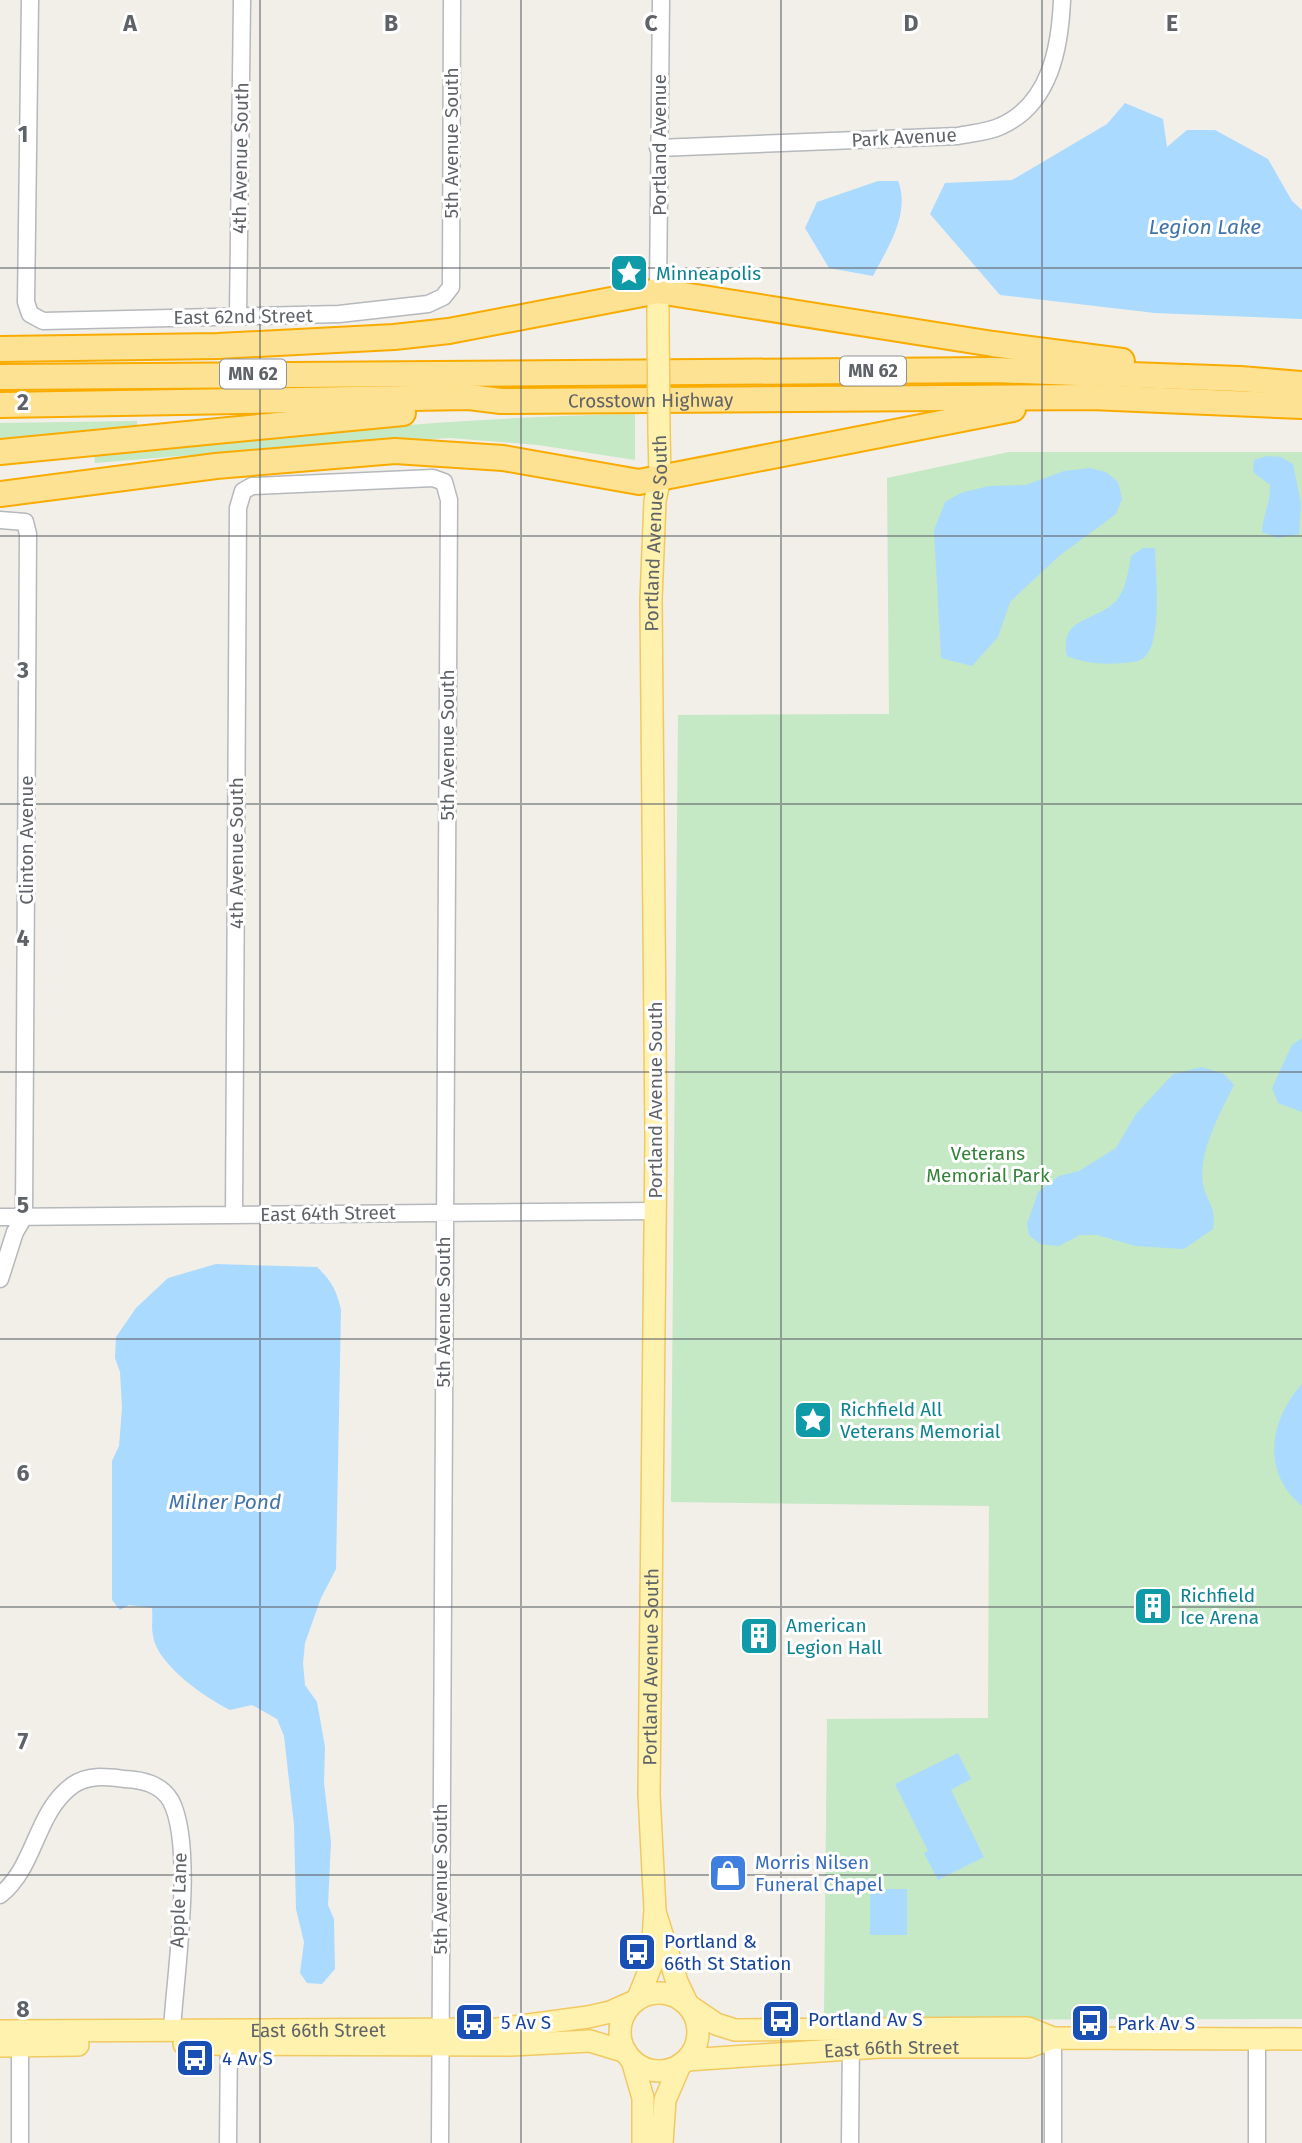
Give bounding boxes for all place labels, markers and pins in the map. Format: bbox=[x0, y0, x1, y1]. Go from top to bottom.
place icon: Minneapolis bbox=[608, 252, 650, 294]
place label: Minneapolis bbox=[656, 262, 761, 285]
place label: Richfield All Veterans Memorial bbox=[840, 1398, 1001, 1443]
place icon: Richfield All Veterans Memorial bbox=[792, 1399, 834, 1441]
place label: Richfield Ice Arena bbox=[1180, 1584, 1259, 1629]
building icon: Richfield Ice Arena bbox=[1132, 1585, 1174, 1627]
place label: American Legion Hall bbox=[786, 1614, 882, 1659]
building icon: American Legion Hall bbox=[738, 1615, 780, 1657]
place label: Morris Nilsen Funeral Chapel bbox=[755, 1851, 883, 1896]
shop icon: Morris Nilsen Funeral Chapel bbox=[707, 1852, 749, 1894]
place label: Portland & 66th St Station bbox=[664, 1930, 791, 1975]
bus stop icon: Portland & 66th St Station bbox=[616, 1931, 658, 1973]
bus stop icon: Portland Av S bbox=[760, 1998, 802, 2040]
bus stop icon: 5 Av S bbox=[453, 2001, 495, 2043]
bus stop icon: Park Av S bbox=[1069, 2002, 1111, 2044]
place label: Portland Av S bbox=[808, 2008, 923, 2031]
place label: 5 Av S bbox=[501, 2011, 551, 2034]
place label: Park Av S bbox=[1117, 2012, 1195, 2035]
bus stop icon: 4 Av S bbox=[174, 2037, 216, 2079]
place label: 4 Av S bbox=[222, 2047, 273, 2070]

